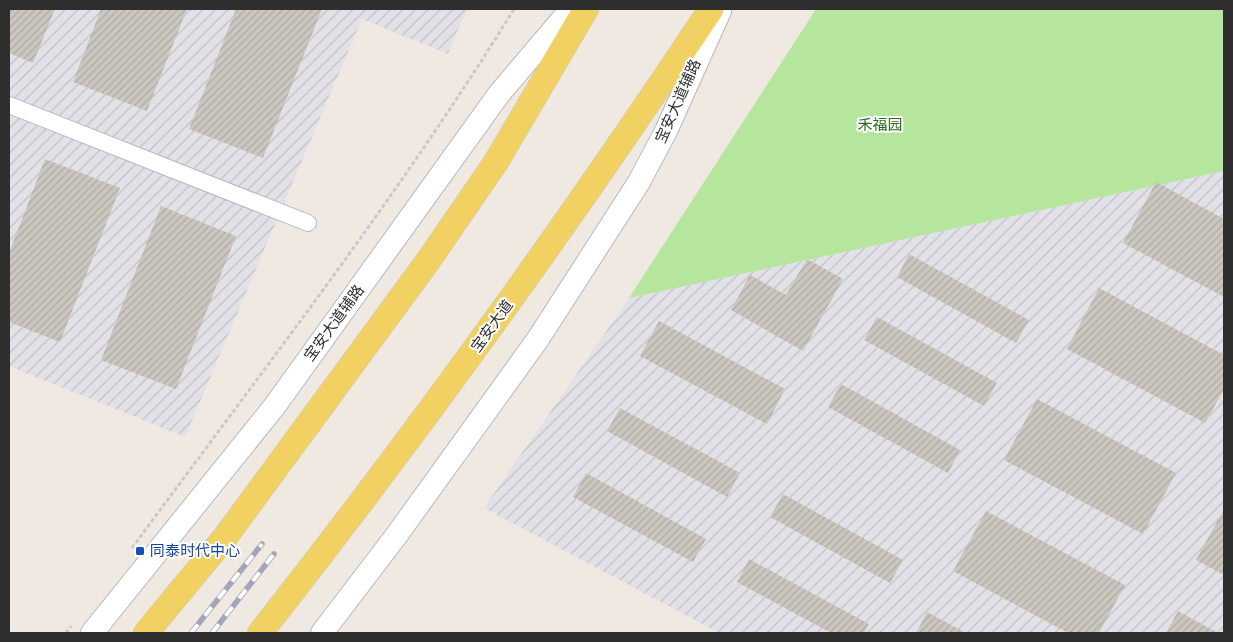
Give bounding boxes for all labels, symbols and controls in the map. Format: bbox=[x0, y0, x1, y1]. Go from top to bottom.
street label: 宝安大道辅路 bbox=[651, 56, 705, 146]
park label: 禾福园 bbox=[857, 116, 903, 134]
street label: 宝安大道辅路 bbox=[300, 281, 368, 365]
street label: 宝安大道 bbox=[467, 296, 517, 356]
place label: 同泰时代中心 bbox=[150, 542, 240, 560]
marker: 同泰时代中心 bbox=[134, 545, 146, 557]

